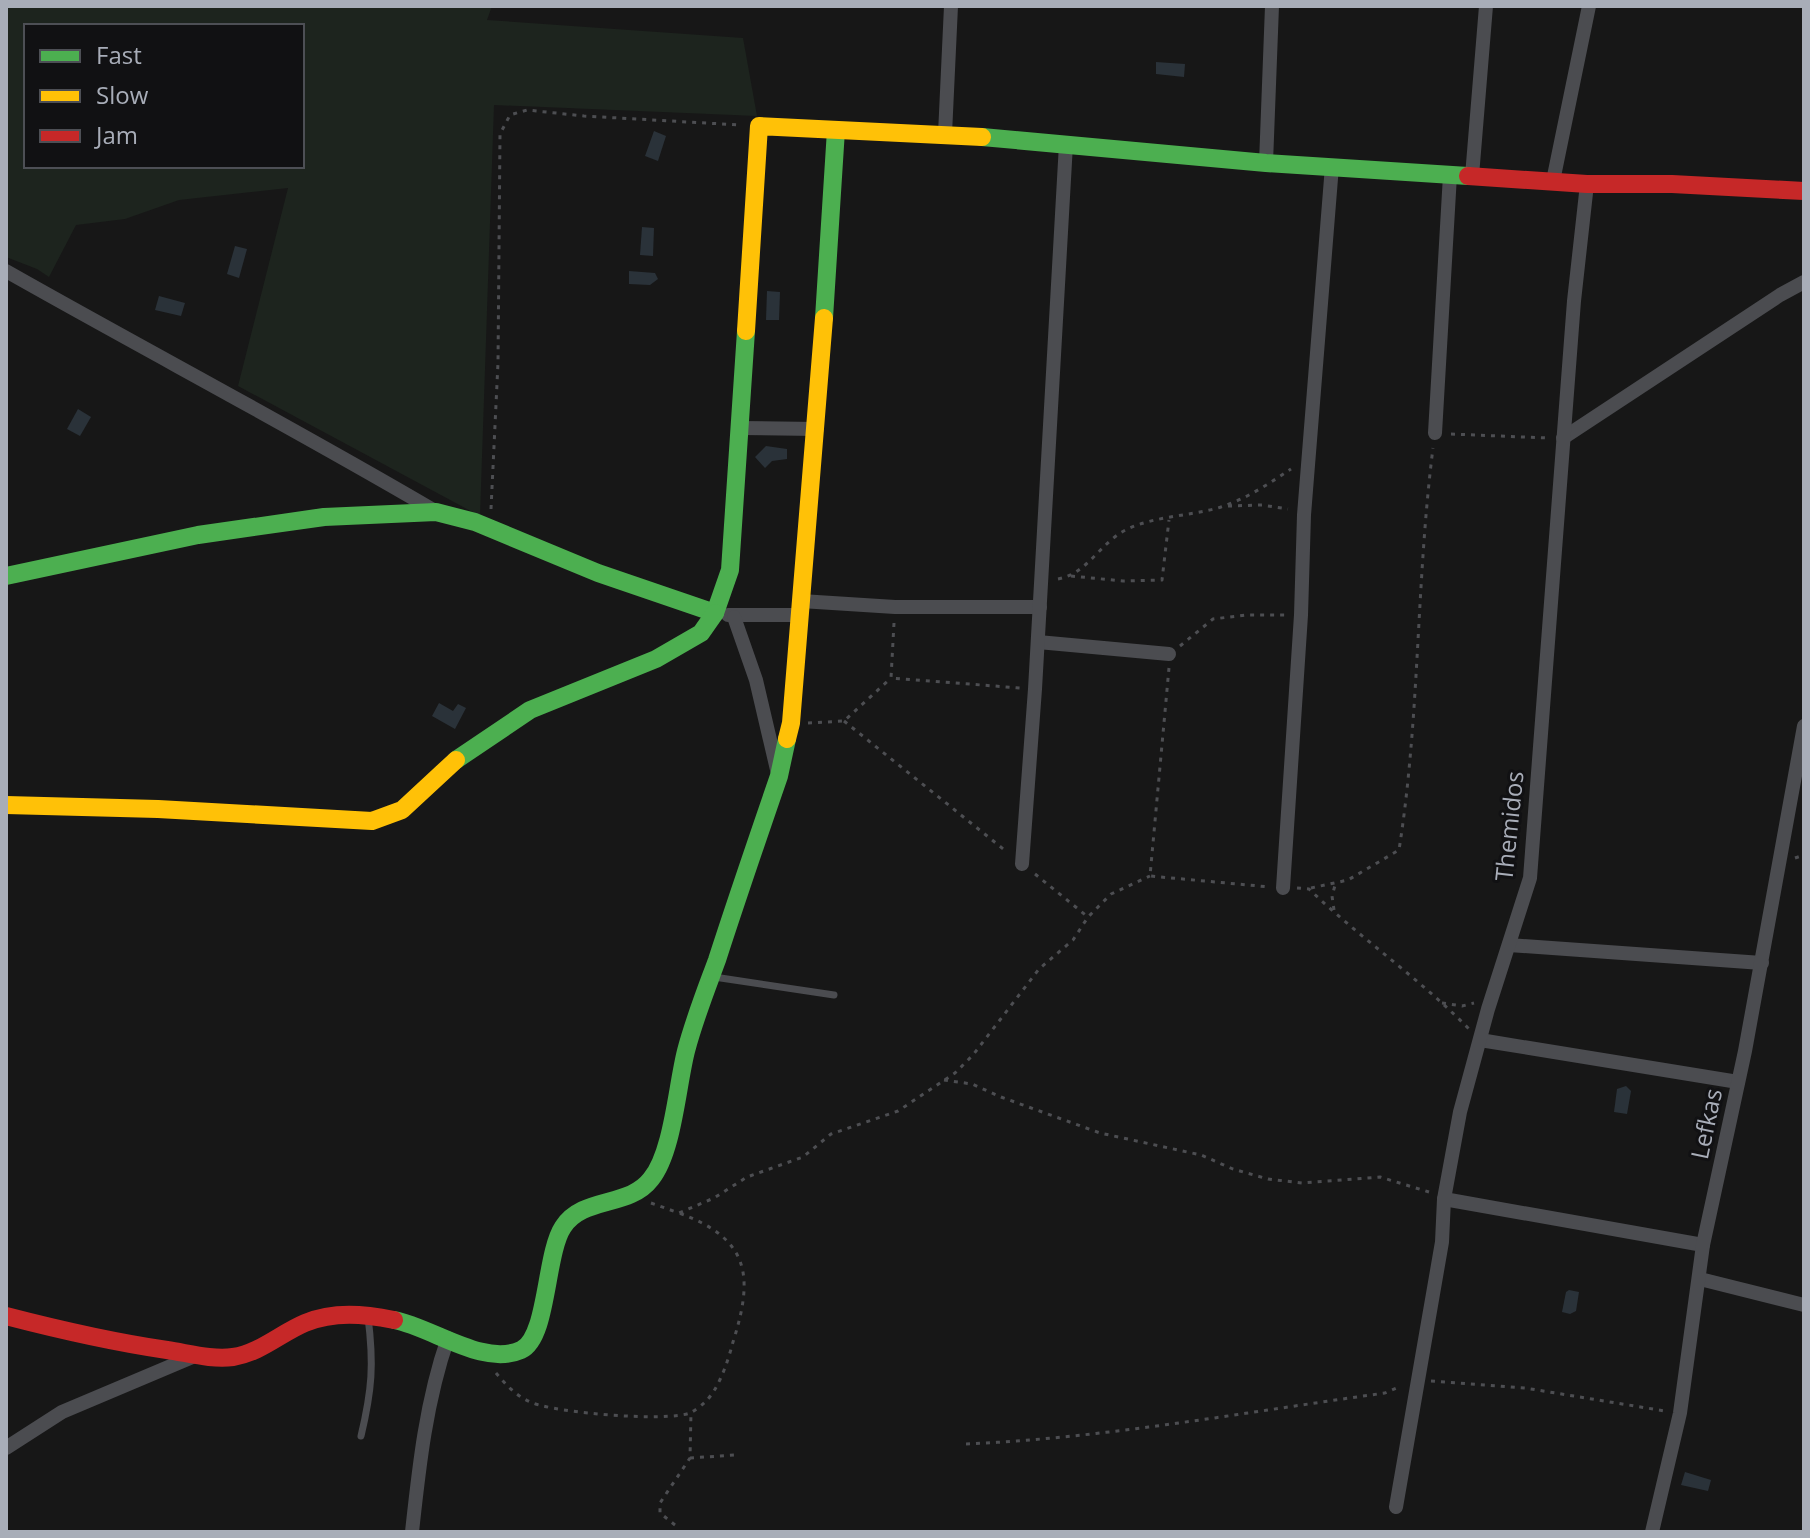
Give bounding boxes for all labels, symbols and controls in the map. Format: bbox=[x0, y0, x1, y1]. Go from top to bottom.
legend bbox=[24, 24, 304, 168]
text: Fast bbox=[96, 38, 142, 71]
text: Slow bbox=[96, 78, 149, 111]
text: Jam bbox=[94, 118, 138, 151]
street label: Themidos bbox=[1486, 769, 1531, 882]
street label: Lefkas bbox=[1682, 1085, 1729, 1162]

